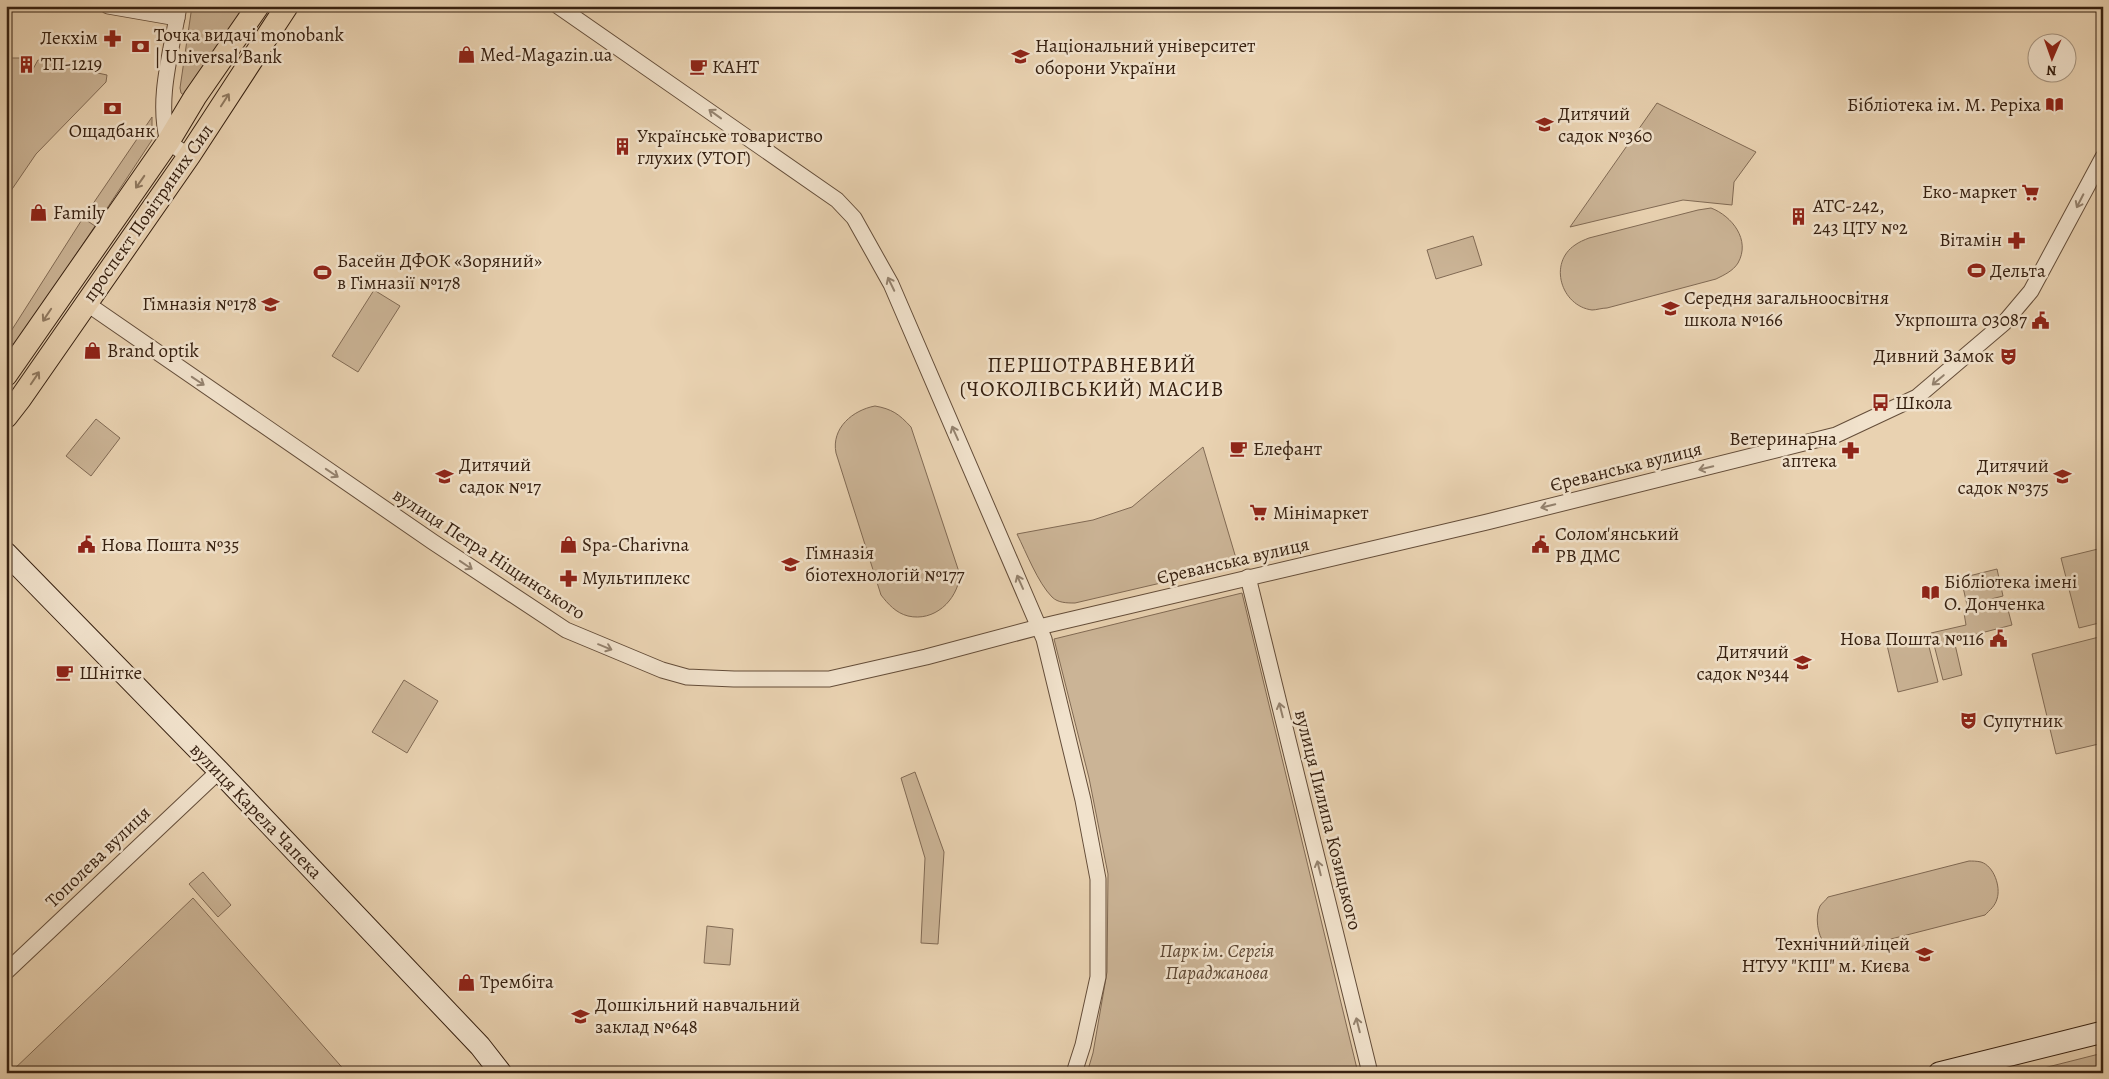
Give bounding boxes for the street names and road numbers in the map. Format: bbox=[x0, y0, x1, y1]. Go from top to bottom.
street label: проспект Повітряних Сил bbox=[77, 119, 219, 307]
street label: Єреванська вулиця bbox=[1547, 436, 1705, 498]
street label: вулиця Петра Ніщинського bbox=[388, 482, 590, 626]
street label: Єреванська вулиця bbox=[1154, 531, 1312, 591]
street label: вулиця Пилипа Козицького bbox=[1288, 707, 1368, 933]
street label: вулиця Карела Чапека bbox=[184, 737, 328, 885]
street label: Тополева вулиця bbox=[40, 800, 156, 914]

